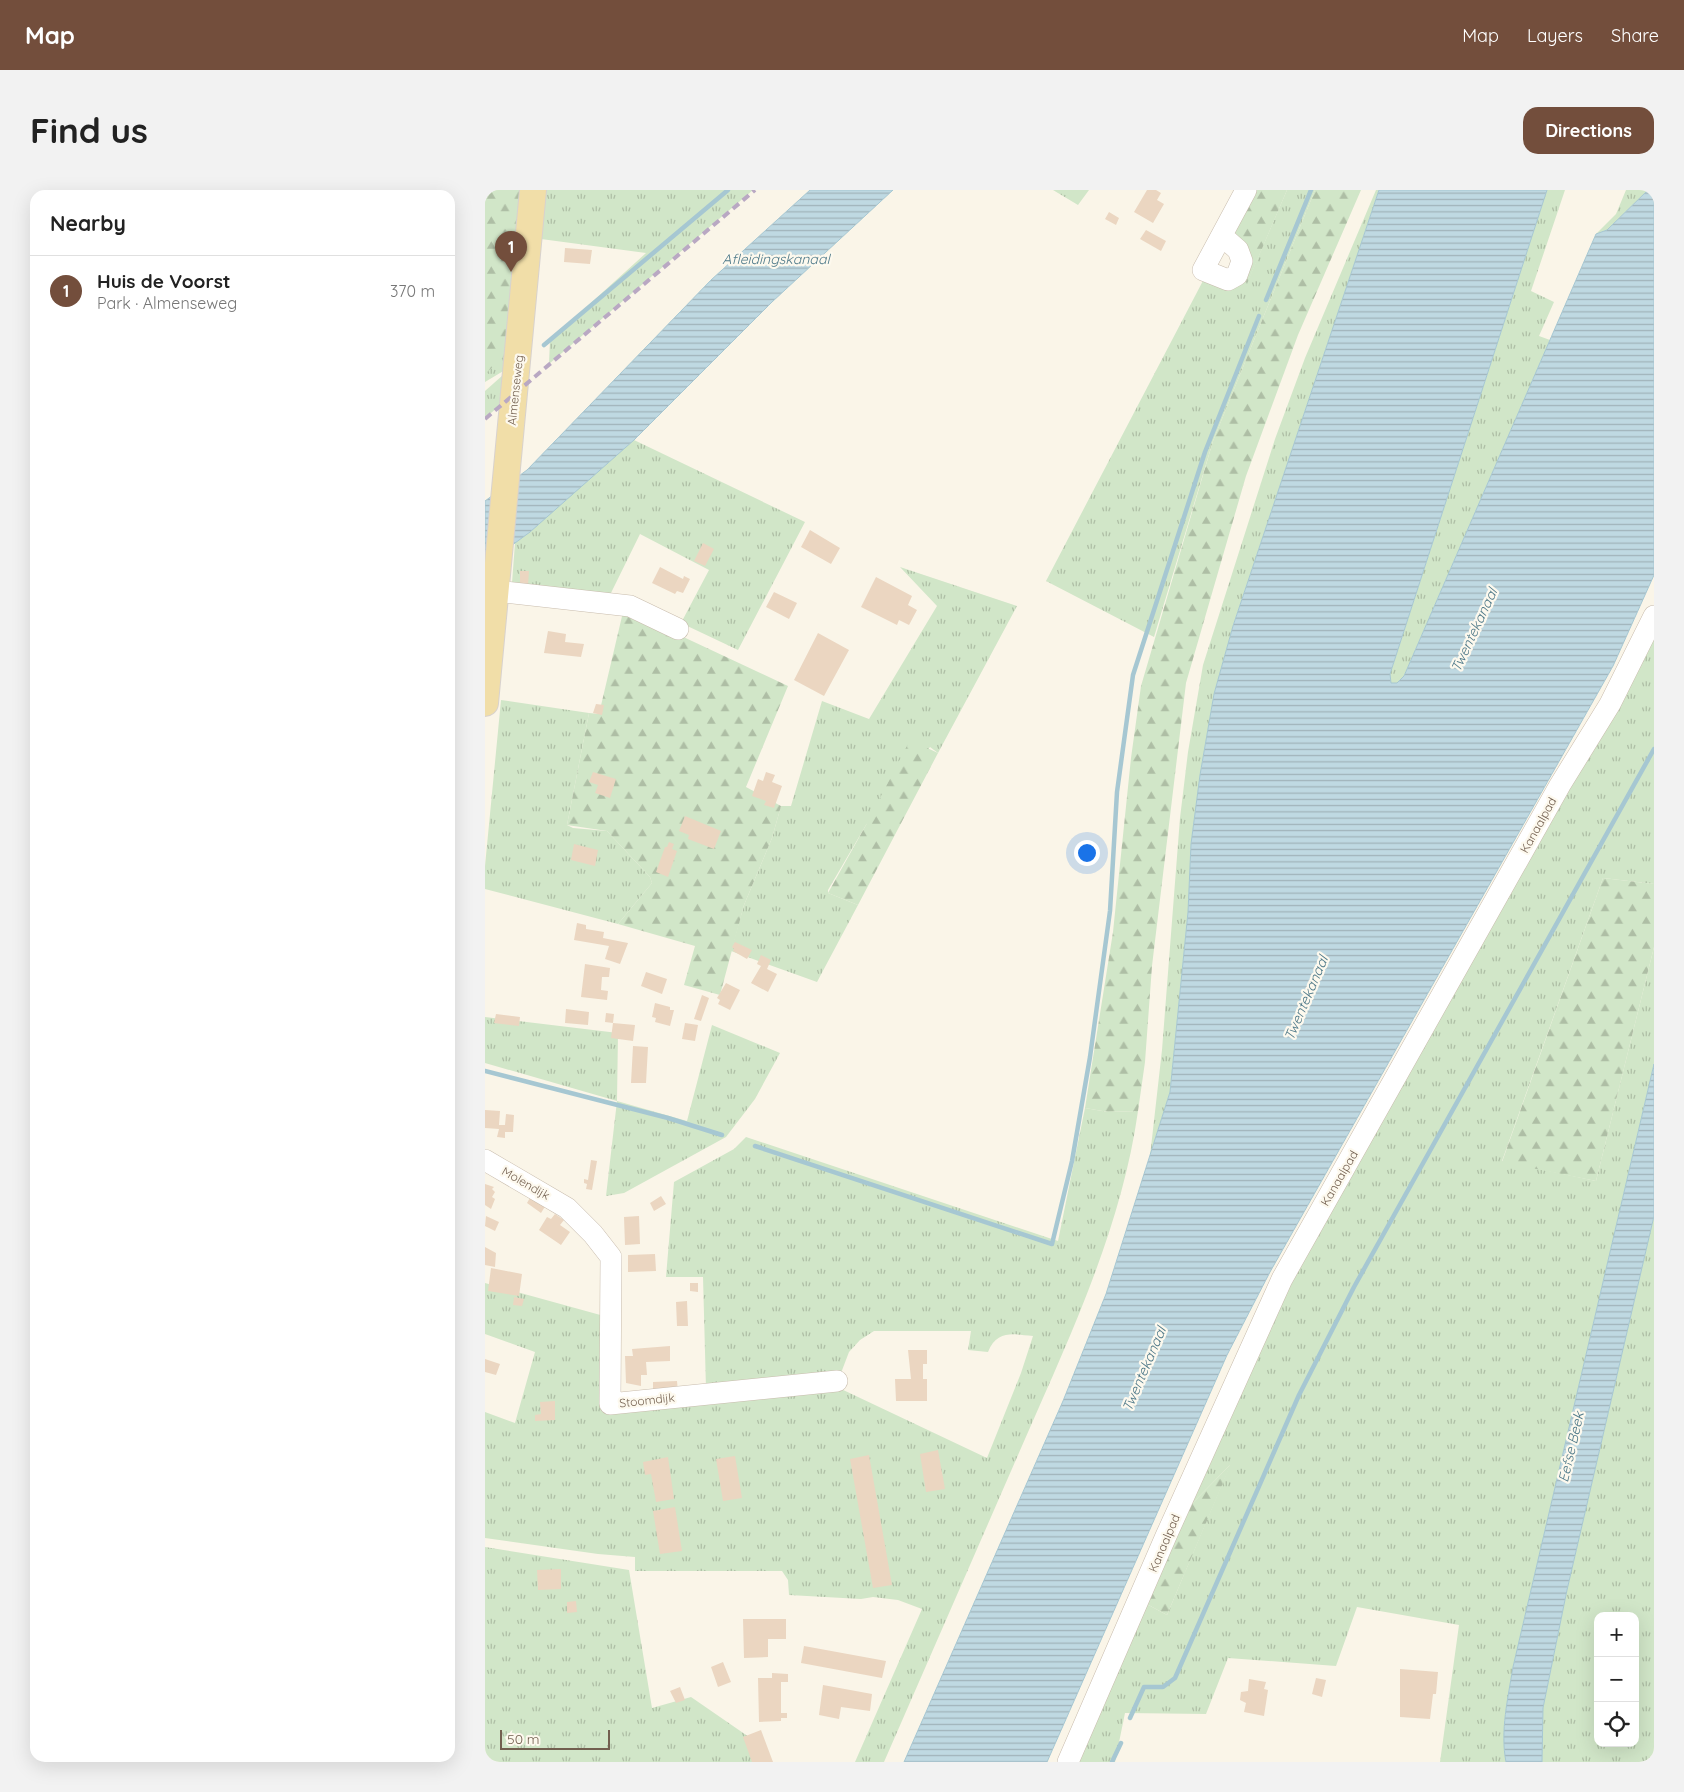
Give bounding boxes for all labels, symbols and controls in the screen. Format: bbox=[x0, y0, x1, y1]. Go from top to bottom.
text: Map bbox=[25, 20, 75, 50]
text: Map bbox=[1462, 24, 1499, 47]
text: Layers bbox=[1527, 24, 1583, 47]
text: Share bbox=[1611, 24, 1659, 47]
button: Directions bbox=[1523, 107, 1654, 154]
text: Find us bbox=[30, 108, 148, 152]
text: Nearby bbox=[50, 210, 126, 236]
pin: 1 bbox=[495, 231, 527, 272]
water label: Afleidingskanaal bbox=[722, 250, 831, 268]
text: Huis de Voorst bbox=[97, 269, 231, 293]
text: 1 bbox=[63, 281, 69, 301]
text: 370 m bbox=[390, 281, 435, 301]
text: Park · Almenseweg bbox=[97, 293, 237, 313]
street label: Almenseweg bbox=[504, 354, 526, 426]
water label: Twentekanaal bbox=[1447, 584, 1502, 675]
street label: Kanaalpad bbox=[1517, 794, 1559, 856]
your location bbox=[1074, 840, 1100, 866]
water label: Twentekanaal bbox=[1280, 951, 1333, 1043]
street label: Kanaalpad bbox=[1317, 1148, 1361, 1208]
street label: Molendijk bbox=[499, 1163, 553, 1203]
water label: Twentekanaal bbox=[1118, 1322, 1171, 1414]
street label: Stoomdijk bbox=[619, 1390, 675, 1410]
water label: Eefse Beek bbox=[1554, 1409, 1588, 1484]
street label: Kanaalpad bbox=[1145, 1512, 1183, 1574]
map controls bbox=[1594, 1612, 1639, 1747]
button: + bbox=[1594, 1612, 1639, 1657]
button: − bbox=[1594, 1657, 1639, 1702]
button: locate bbox=[1594, 1702, 1639, 1747]
scale bar bbox=[500, 1727, 610, 1750]
text: 50 m bbox=[507, 1730, 540, 1748]

